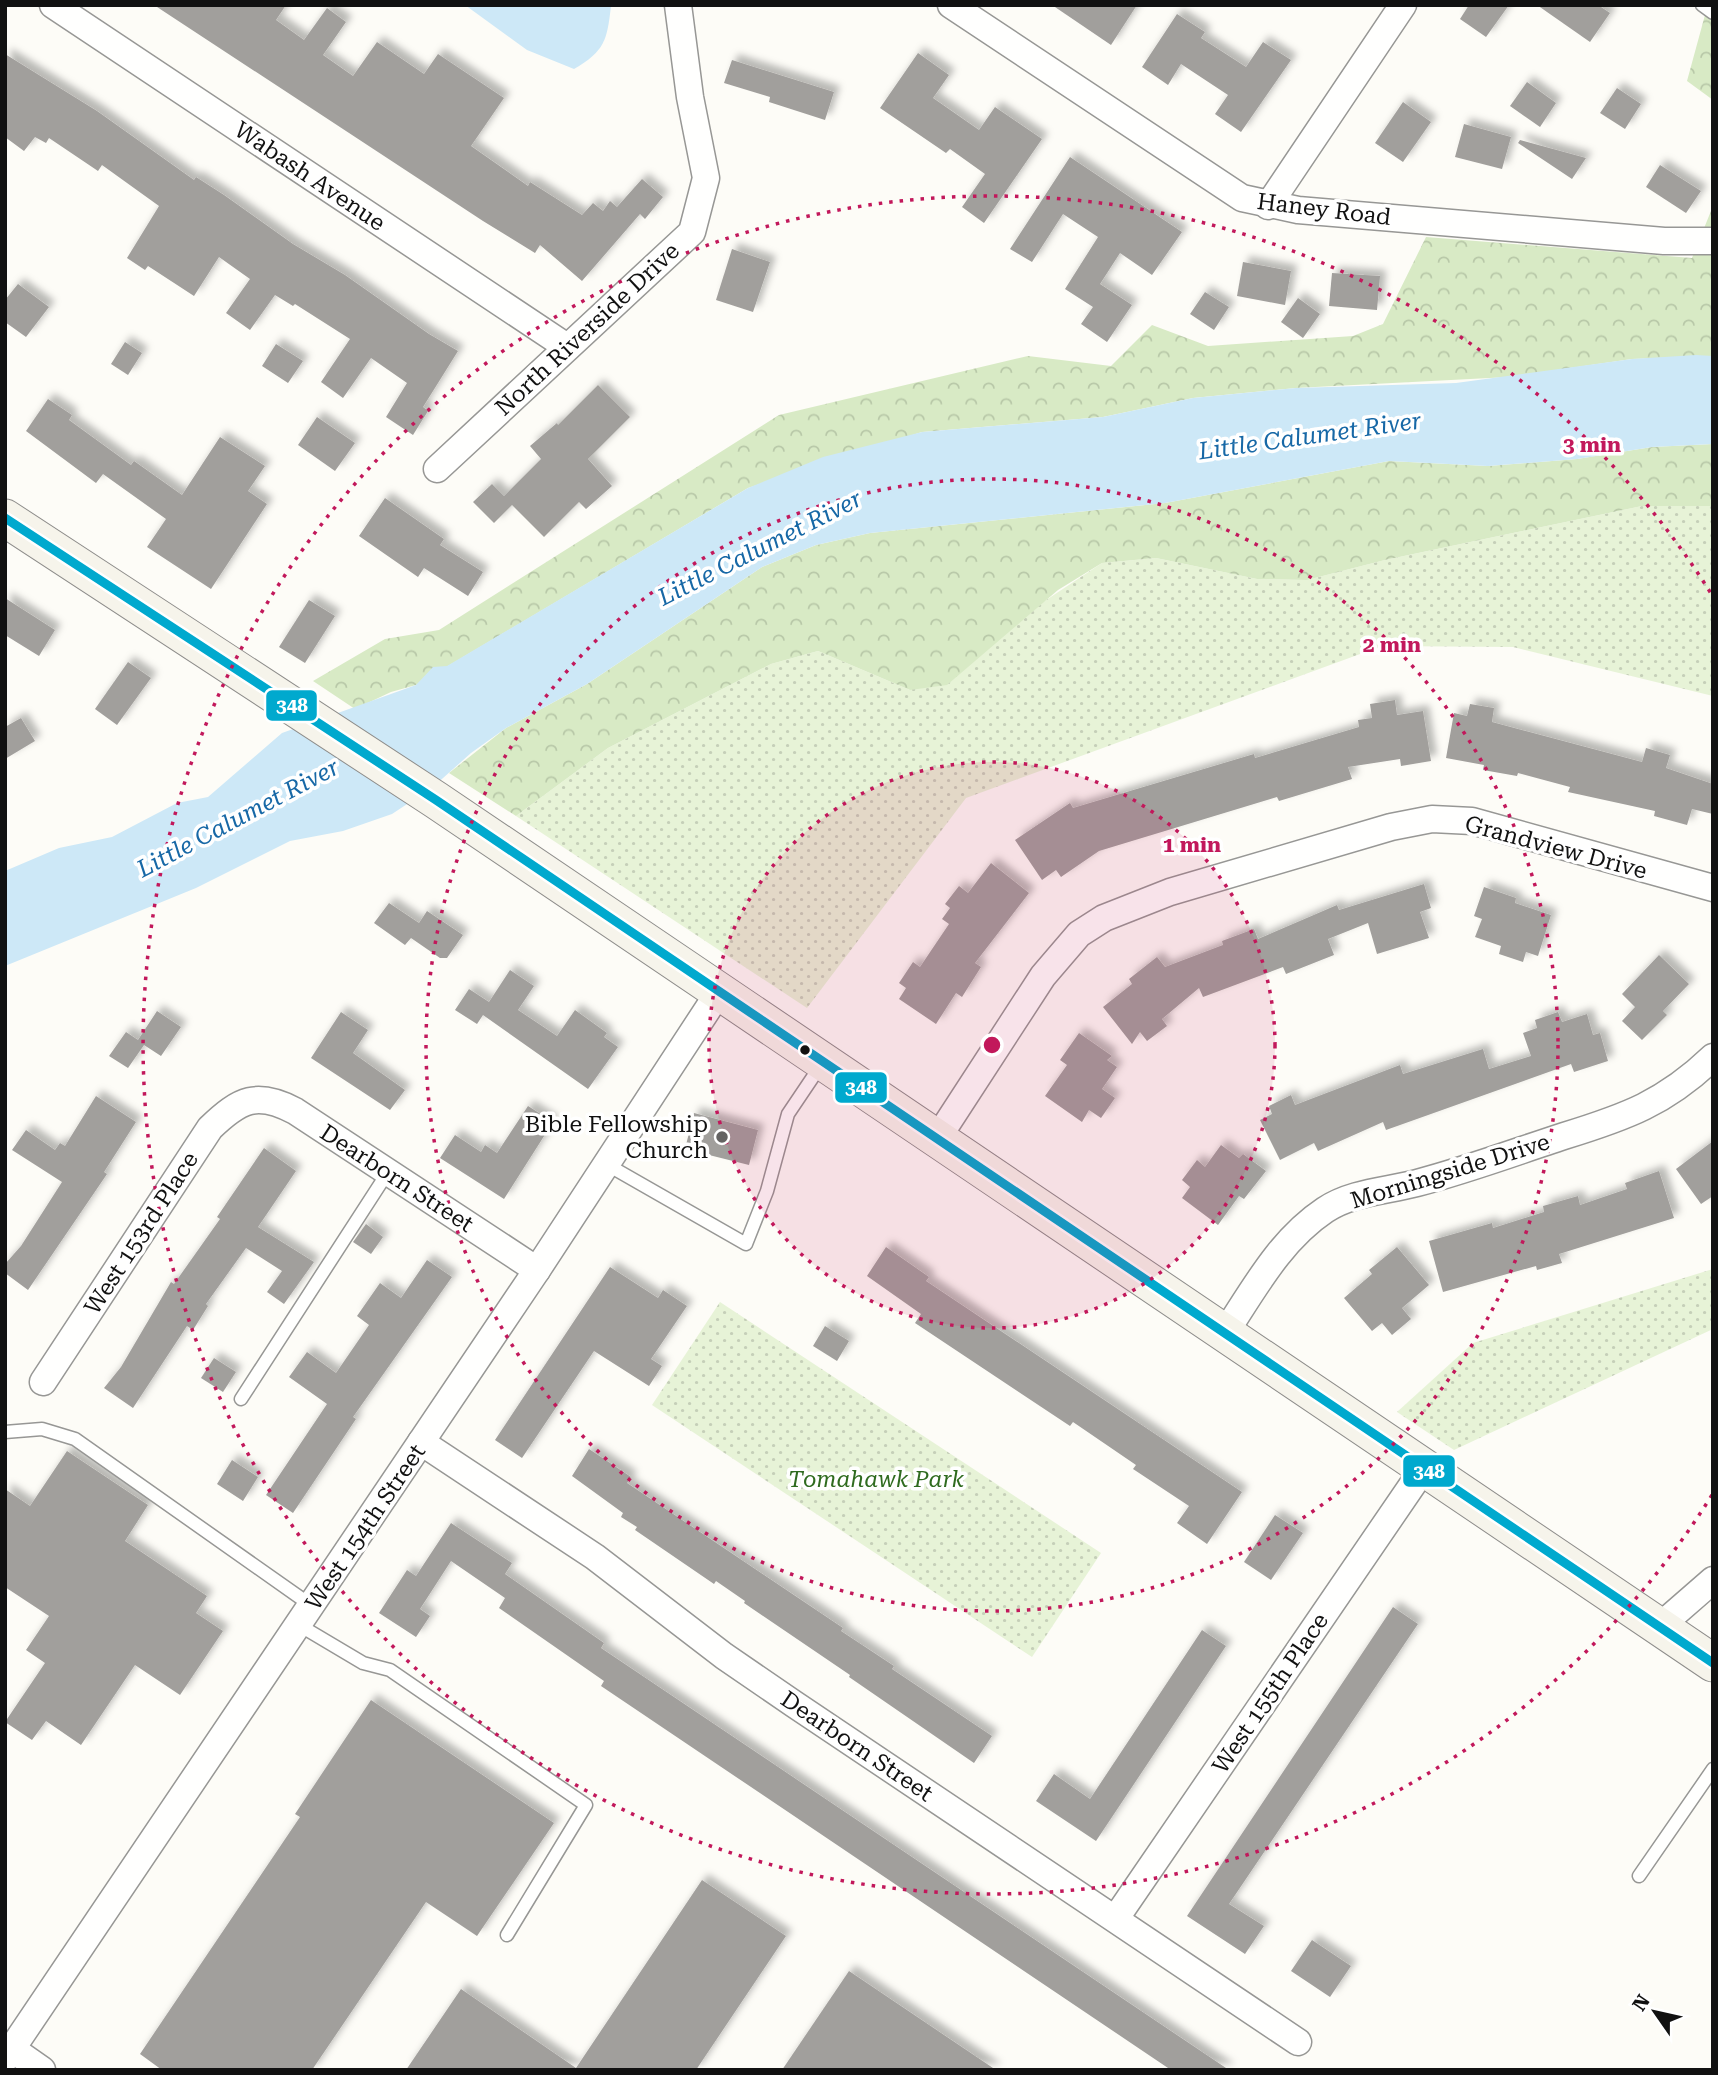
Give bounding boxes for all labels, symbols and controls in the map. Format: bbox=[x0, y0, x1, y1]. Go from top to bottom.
street label: Wabash Avenue bbox=[229, 116, 390, 237]
street label: Haney Road bbox=[1256, 188, 1393, 231]
street label: North Riverside Drive bbox=[490, 237, 685, 421]
water label: Little Calumet River bbox=[1196, 406, 1423, 466]
text: 3 min bbox=[1563, 433, 1621, 457]
water label: Little Calumet River bbox=[652, 484, 867, 612]
text: 2 min bbox=[1363, 633, 1421, 657]
line badge: 348 bbox=[265, 689, 318, 722]
text: 348 bbox=[276, 694, 308, 717]
water label: Little Calumet River bbox=[131, 753, 344, 884]
street label: Grandview Drive bbox=[1462, 810, 1650, 885]
text: 1 min bbox=[1163, 833, 1221, 857]
centre of rings bbox=[980, 1033, 1004, 1057]
unlabelled marker bbox=[798, 1043, 812, 1057]
line badge: 348 bbox=[834, 1071, 888, 1104]
text: 348 bbox=[845, 1076, 877, 1099]
place label: Bible Fellowship Church bbox=[525, 1111, 708, 1164]
street label: Dearborn Street bbox=[315, 1119, 479, 1238]
street label: Morningside Drive bbox=[1347, 1128, 1553, 1215]
marker: Bible Fellowship Church bbox=[714, 1129, 730, 1145]
street label: West 153rd Place bbox=[79, 1147, 204, 1320]
street label: West 154th Street bbox=[300, 1439, 431, 1615]
line badge: 348 bbox=[1402, 1454, 1456, 1488]
text: 348 bbox=[1413, 1460, 1445, 1483]
park label: Tomahawk Park bbox=[788, 1466, 964, 1493]
street label: West 155th Place bbox=[1207, 1608, 1334, 1779]
street label: Dearborn Street bbox=[776, 1686, 938, 1807]
north arrow bbox=[1620, 1977, 1690, 2047]
text: N bbox=[1628, 1990, 1655, 2015]

